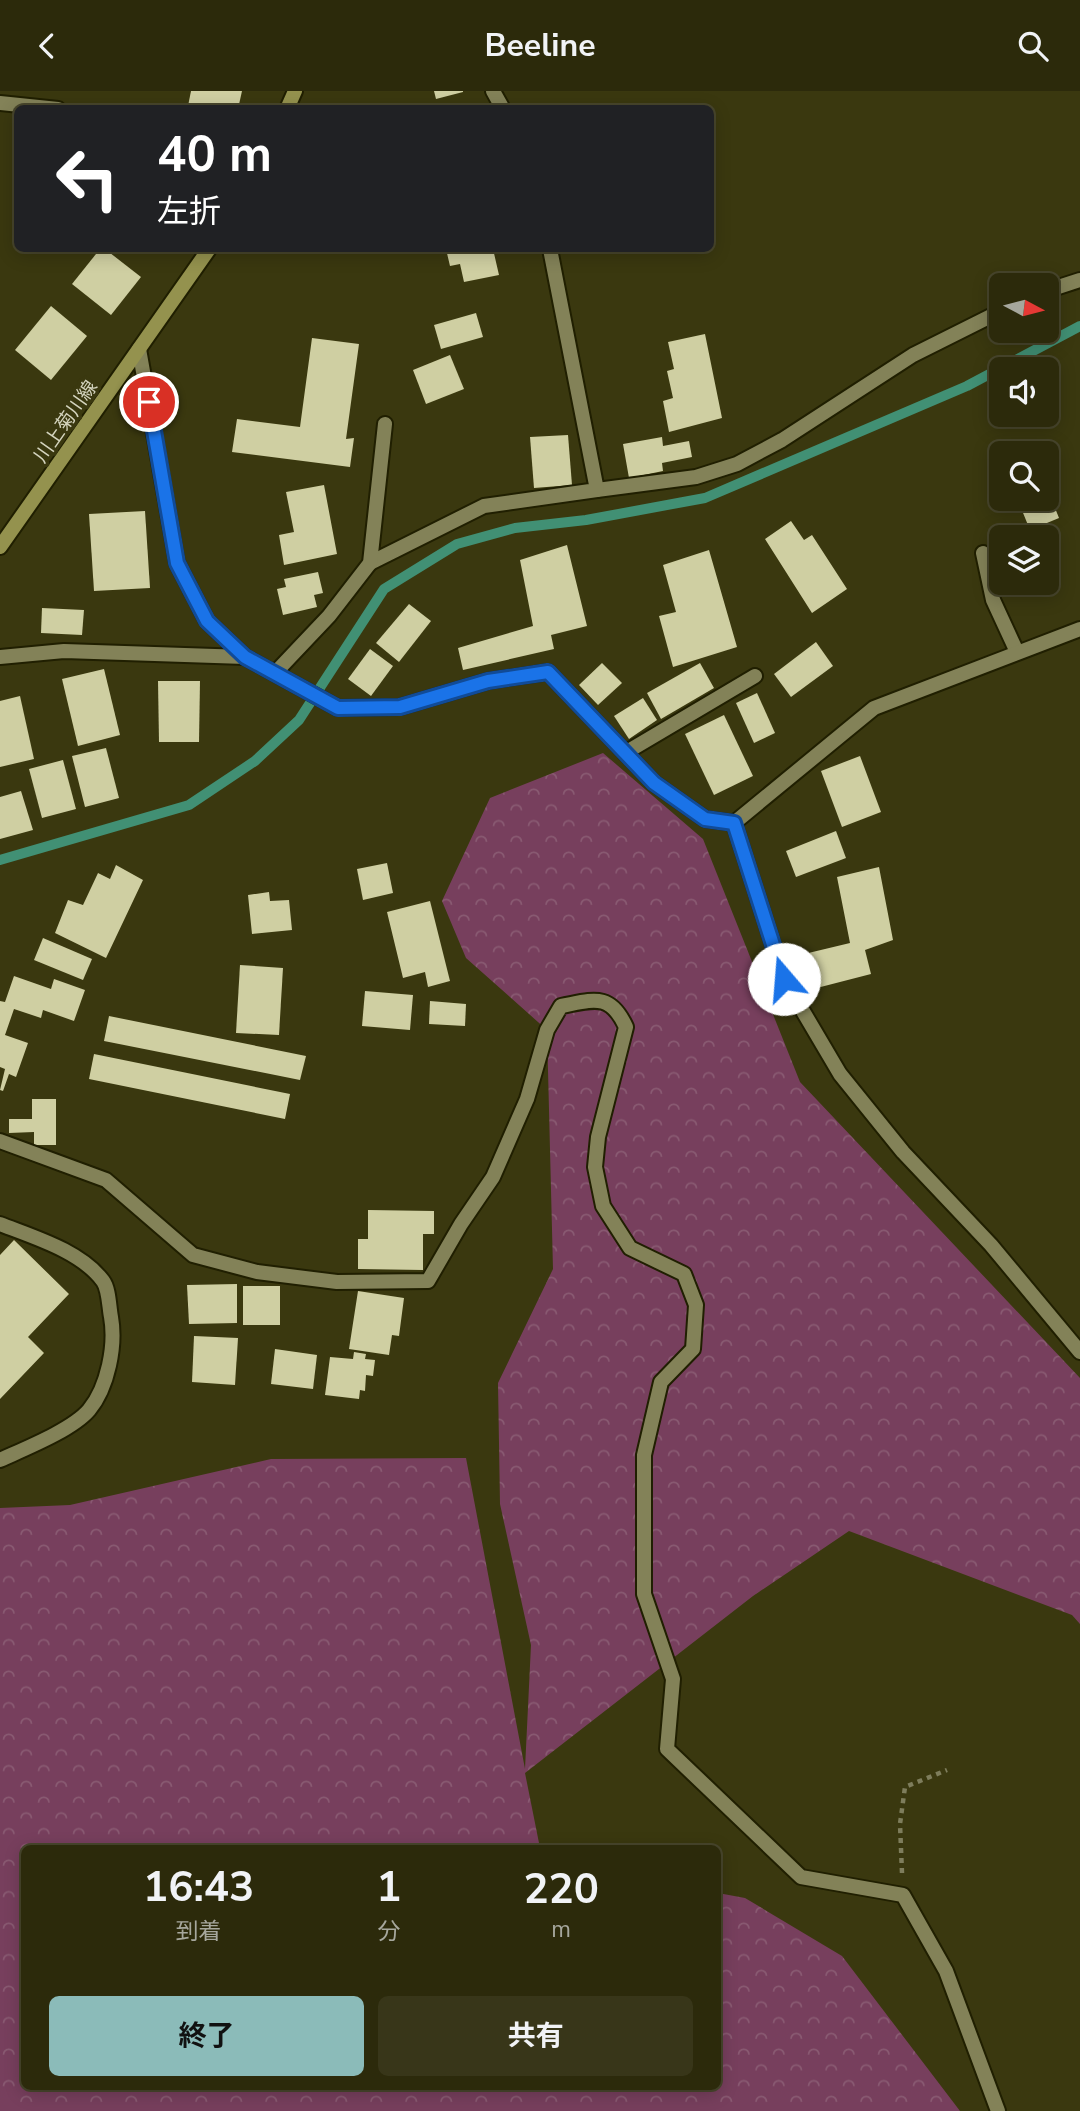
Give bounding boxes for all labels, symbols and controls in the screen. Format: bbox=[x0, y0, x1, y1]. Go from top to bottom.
text: Beeline bbox=[484, 24, 596, 67]
icon: back bbox=[28, 27, 66, 65]
icon: search bbox=[1014, 27, 1052, 65]
text: 40 m bbox=[157, 121, 272, 188]
icon: left bbox=[42, 133, 133, 224]
text: 左折 bbox=[157, 190, 221, 233]
north arrow bbox=[989, 273, 1059, 343]
map controls bbox=[989, 273, 1059, 595]
button: sound bbox=[989, 357, 1059, 427]
pin bbox=[119, 372, 179, 432]
street label: 川上菊川線 bbox=[28, 375, 104, 468]
icon: arrive bbox=[130, 383, 168, 421]
button: search bbox=[989, 441, 1059, 511]
button: layers bbox=[989, 525, 1059, 595]
position arrow bbox=[747, 942, 821, 1016]
text: 16:43 bbox=[143, 1859, 254, 1916]
text: 1 bbox=[376, 1859, 401, 1916]
text: 220 bbox=[523, 1861, 599, 1918]
text: m bbox=[551, 1914, 571, 1945]
text: 到着 bbox=[176, 1916, 222, 1947]
text: 分 bbox=[377, 1916, 400, 1947]
button: 終了 bbox=[49, 1996, 364, 2076]
button: 共有 bbox=[378, 1996, 693, 2076]

